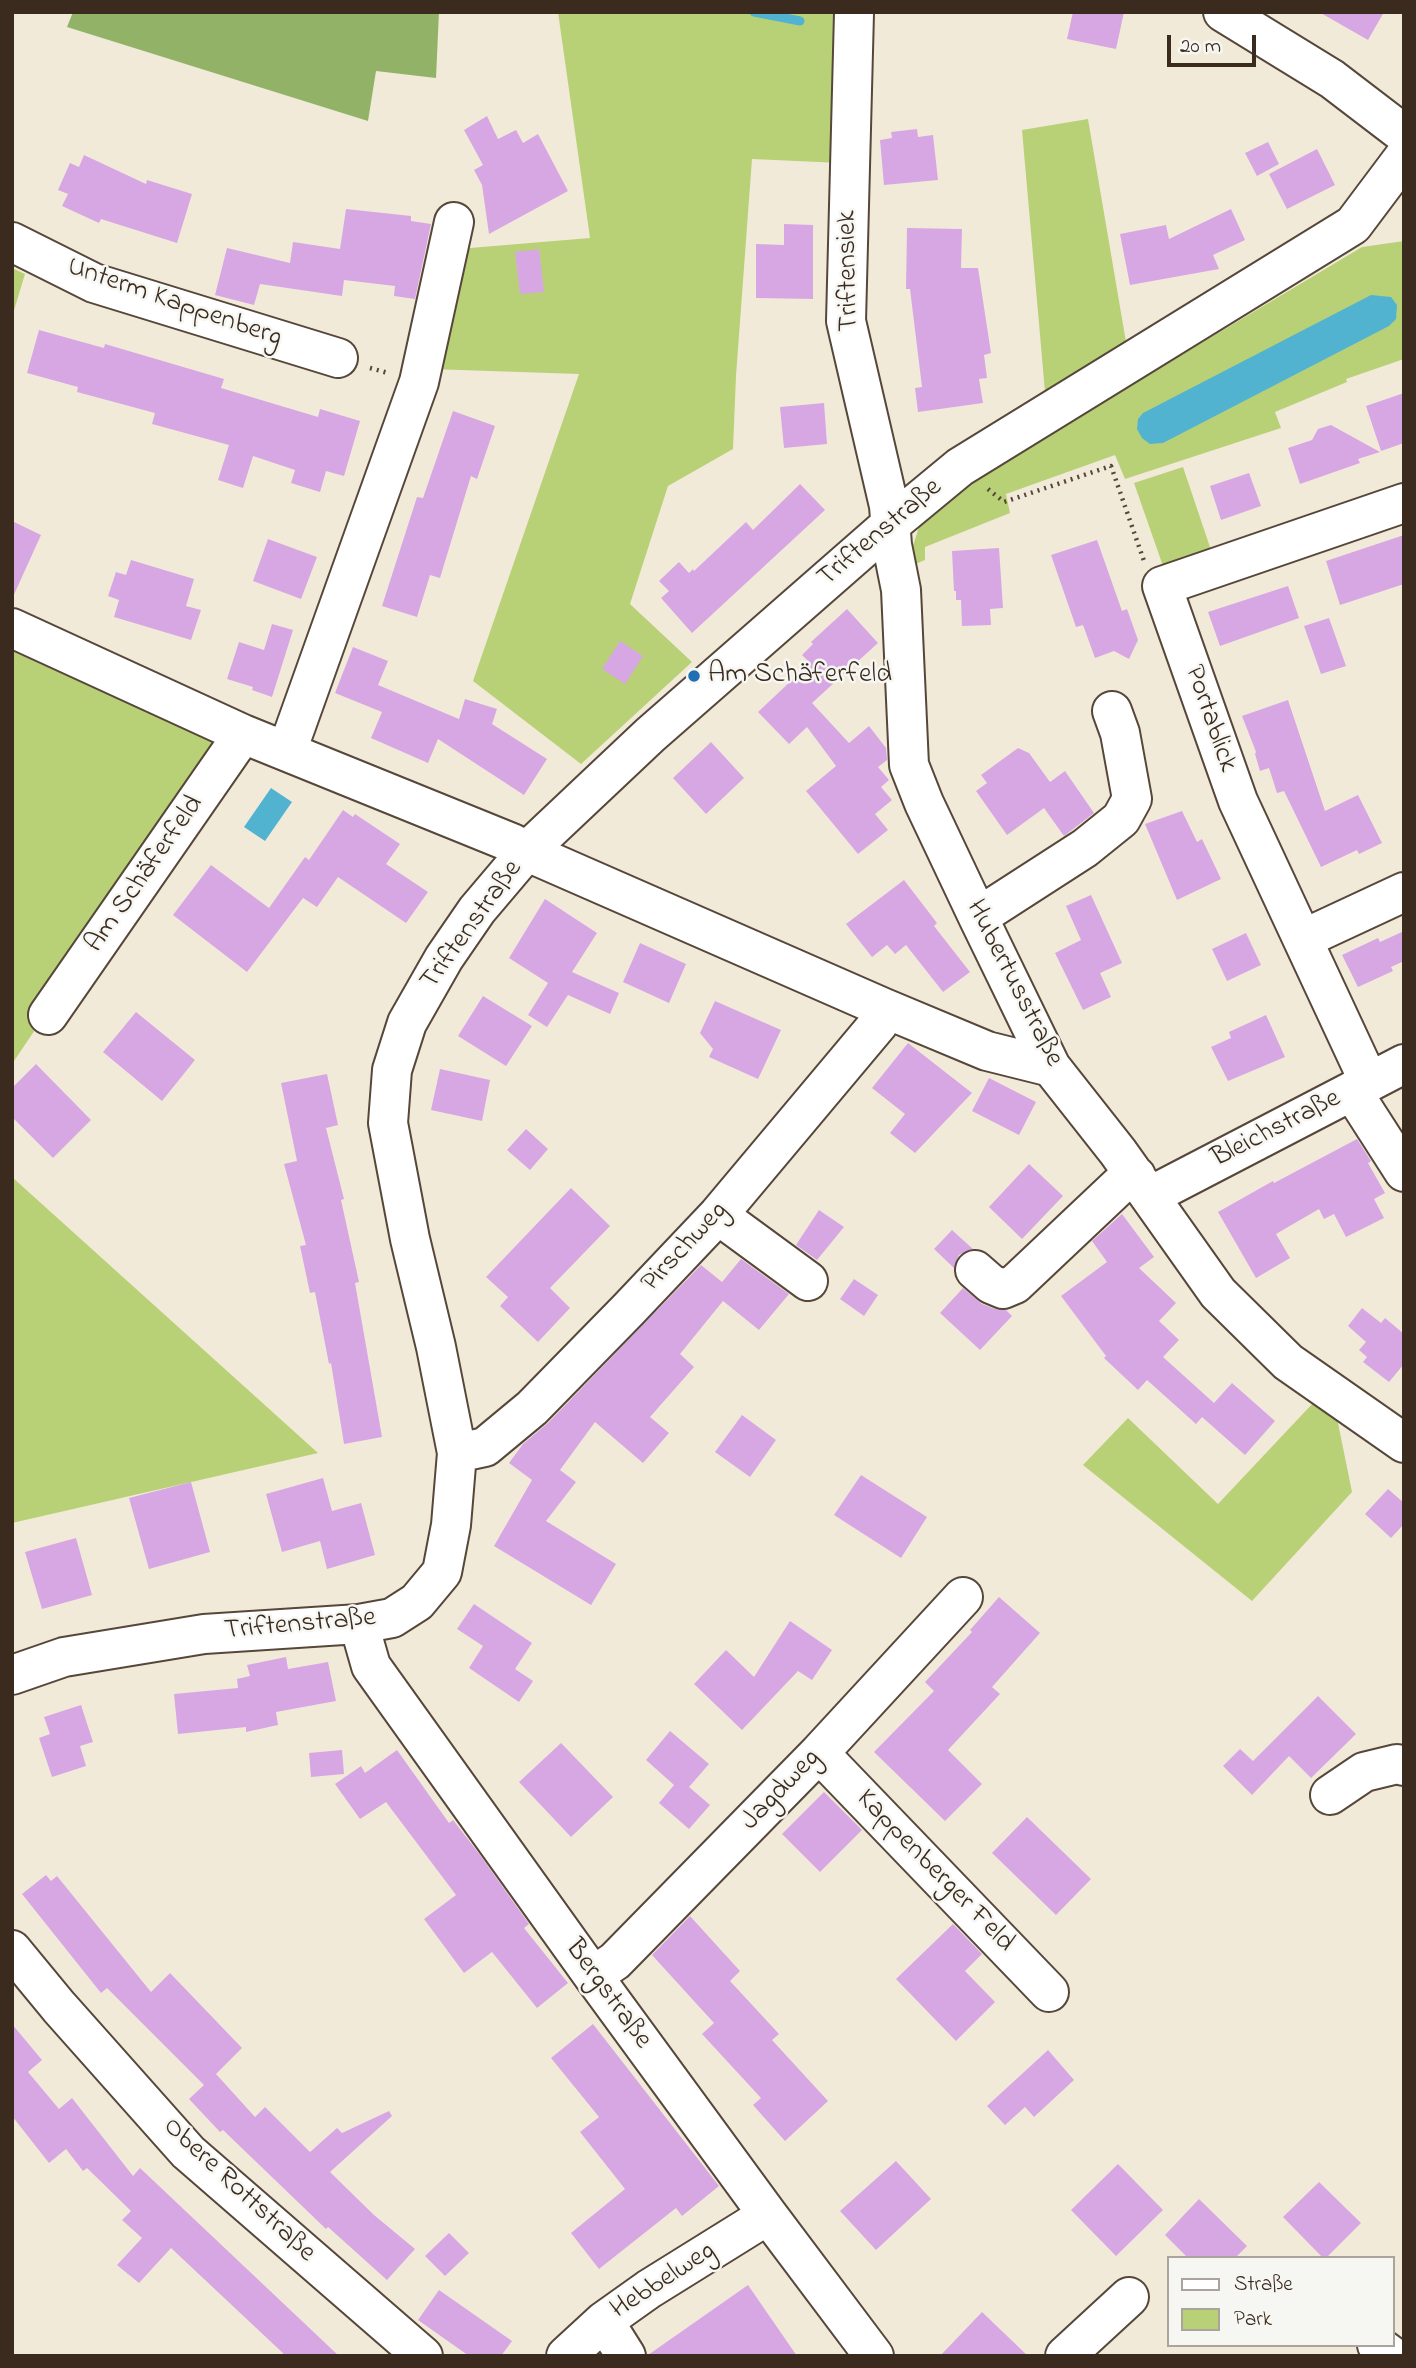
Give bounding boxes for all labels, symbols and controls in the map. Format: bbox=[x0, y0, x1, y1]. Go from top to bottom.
scale bar bbox=[1171, 21, 1260, 65]
text: 20 m bbox=[1180, 32, 1221, 62]
street label: Triftensiek bbox=[832, 210, 868, 332]
street label: Unterm Kappenberg bbox=[62, 251, 286, 357]
street label: Triftenstraße bbox=[812, 472, 950, 596]
place label: Am Schäferfeld bbox=[708, 659, 892, 693]
street label: Portablick bbox=[1175, 661, 1243, 777]
marker: Am Schäferfeld bbox=[686, 668, 702, 684]
street label: Am Schäferfeld bbox=[79, 790, 213, 960]
street label: Triftenstraße bbox=[415, 855, 531, 997]
street label: Hubertusstraße bbox=[957, 895, 1069, 1073]
street label: Bleichstraße bbox=[1207, 1083, 1347, 1177]
street label: Pirschweg bbox=[636, 1196, 736, 1300]
street label: Triftenstraße bbox=[223, 1603, 377, 1649]
street label: Jagdweg bbox=[735, 1743, 829, 1839]
street label: Kappenberger Feld bbox=[848, 1784, 1020, 1960]
street label: Bergstraße bbox=[556, 1934, 658, 2056]
street label: Obere Rottstraße bbox=[154, 2111, 322, 2271]
street label: Hebbelweg bbox=[605, 2236, 723, 2328]
legend bbox=[1168, 2256, 1395, 2347]
text: Straße bbox=[1234, 2270, 1293, 2300]
text: Park bbox=[1234, 2305, 1272, 2335]

